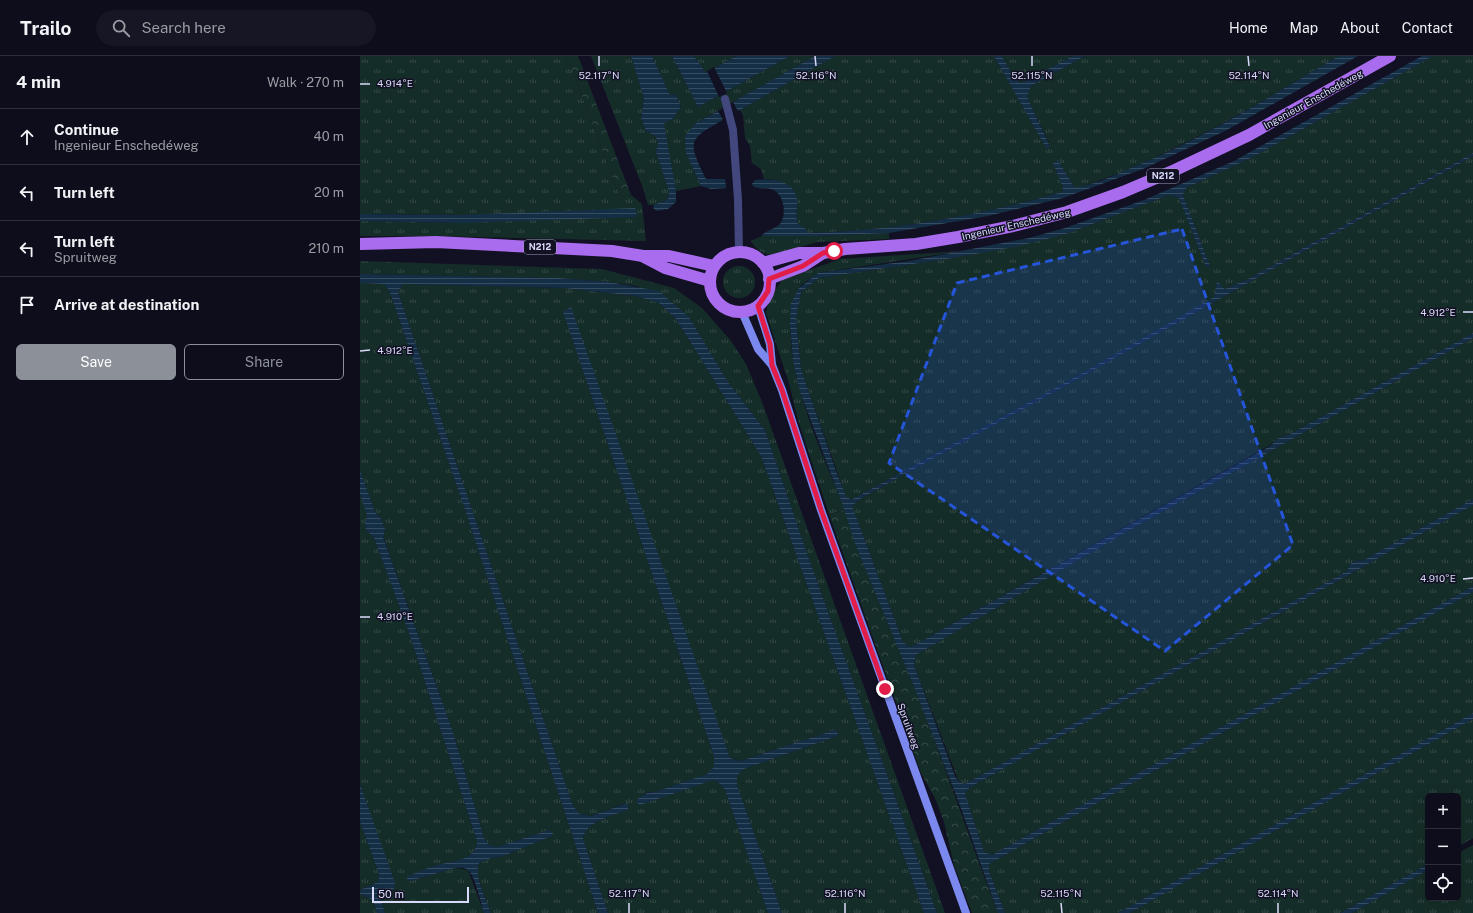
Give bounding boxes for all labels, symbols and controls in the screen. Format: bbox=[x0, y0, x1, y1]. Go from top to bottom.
search box bbox=[96, 10, 376, 46]
text: Trailo bbox=[20, 17, 72, 39]
icon: search bbox=[110, 17, 132, 39]
text: Search here bbox=[142, 19, 226, 36]
text: Home bbox=[1229, 20, 1268, 36]
text: Map bbox=[1290, 20, 1318, 36]
text: About bbox=[1340, 20, 1380, 36]
text: Contact bbox=[1402, 20, 1453, 36]
street label: Ingenieur Enschedéweg bbox=[1261, 67, 1365, 131]
text: 52.117°N bbox=[579, 69, 619, 81]
text: 52.116°N bbox=[795, 69, 837, 81]
text: 52.115°N bbox=[1011, 69, 1053, 81]
text: 52.114°N bbox=[1228, 69, 1270, 81]
text: 4 min bbox=[16, 72, 61, 92]
text: Walk · 270 m bbox=[267, 75, 344, 90]
text: 4.914°E bbox=[377, 77, 413, 89]
text: Continue bbox=[54, 121, 119, 138]
icon: ahead bbox=[16, 126, 38, 148]
text: 40 m bbox=[313, 129, 344, 144]
text: Ingenieur Enschedéweg bbox=[54, 138, 199, 153]
road number: N212 bbox=[1147, 169, 1179, 183]
icon: left bbox=[16, 182, 38, 204]
text: Turn left bbox=[54, 184, 115, 201]
text: 20 m bbox=[314, 185, 344, 200]
street label: Ingenieur Enschedéweg bbox=[960, 206, 1072, 242]
text: Turn left bbox=[54, 233, 115, 250]
icon: left bbox=[16, 238, 38, 260]
road number: N212 bbox=[524, 240, 556, 254]
text: 210 m bbox=[309, 241, 344, 256]
route start bbox=[825, 242, 843, 260]
text: Spruitweg bbox=[54, 250, 117, 265]
icon: arrive bbox=[16, 294, 38, 316]
text: Arrive at destination bbox=[54, 296, 199, 313]
text: 4.912°E bbox=[1420, 306, 1456, 318]
button: Save bbox=[16, 344, 176, 380]
button: Share bbox=[184, 344, 344, 380]
text: 4.912°E bbox=[377, 344, 413, 356]
text: 4.910°E bbox=[1420, 572, 1456, 584]
text: 4.910°E bbox=[377, 610, 413, 622]
route end bbox=[876, 680, 894, 698]
street label: Spruitweg bbox=[895, 701, 923, 751]
map controls bbox=[1425, 793, 1461, 901]
button: + bbox=[1425, 793, 1461, 829]
button: − bbox=[1425, 829, 1461, 865]
button: locate bbox=[1425, 865, 1461, 901]
scale bar bbox=[372, 885, 469, 904]
text: 52.117°N bbox=[609, 887, 649, 899]
text: 52.116°N bbox=[824, 887, 866, 899]
text: 52.115°N bbox=[1040, 887, 1082, 899]
text: 52.114°N bbox=[1257, 887, 1299, 899]
text: 50 m bbox=[378, 888, 404, 900]

